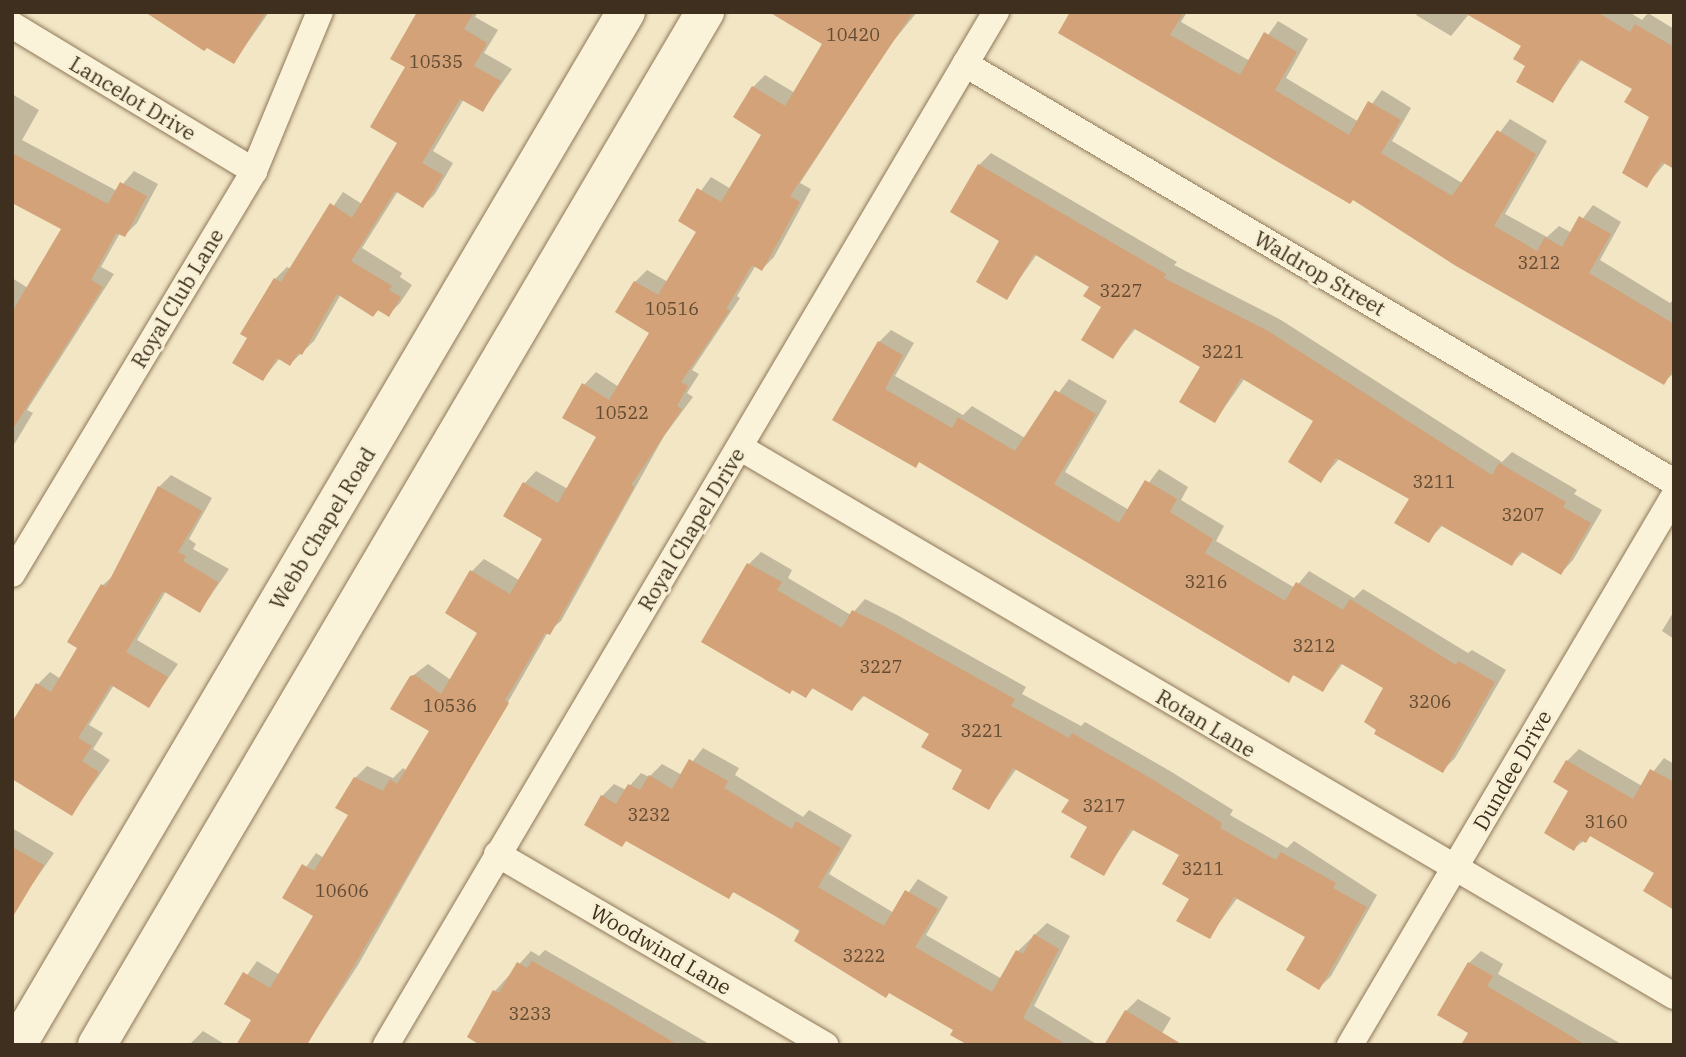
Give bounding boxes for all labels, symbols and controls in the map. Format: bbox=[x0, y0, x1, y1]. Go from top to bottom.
house number: 10420 bbox=[826, 24, 880, 46]
street label: Lancelot Drive bbox=[65, 50, 201, 146]
house number: 10535 bbox=[409, 51, 463, 73]
street label: Royal Club Lane bbox=[125, 224, 229, 372]
street label: Waldrop Street bbox=[1250, 225, 1390, 321]
house number: 3212 bbox=[1517, 252, 1561, 274]
house number: 3227 bbox=[1099, 280, 1143, 302]
house number: 10516 bbox=[645, 298, 699, 320]
house number: 3221 bbox=[1201, 341, 1245, 363]
house number: 10522 bbox=[595, 402, 649, 424]
street label: Webb Chapel Road bbox=[264, 442, 380, 614]
street label: Royal Chapel Drive bbox=[632, 443, 750, 615]
house number: 3211 bbox=[1412, 471, 1456, 493]
house number: 3207 bbox=[1501, 504, 1545, 526]
house number: 3216 bbox=[1184, 571, 1228, 593]
house number: 3212 bbox=[1292, 635, 1336, 657]
house number: 3227 bbox=[859, 656, 903, 678]
street label: Rotan Lane bbox=[1152, 684, 1260, 762]
house number: 3206 bbox=[1408, 691, 1452, 713]
house number: 10536 bbox=[423, 695, 477, 717]
street label: Dundee Drive bbox=[1467, 706, 1557, 834]
house number: 3221 bbox=[960, 720, 1004, 742]
house number: 3217 bbox=[1082, 795, 1126, 817]
house number: 3232 bbox=[627, 804, 671, 826]
house number: 3160 bbox=[1584, 811, 1628, 833]
house number: 3211 bbox=[1181, 858, 1225, 880]
house number: 10606 bbox=[315, 880, 369, 902]
street label: Woodwind Lane bbox=[586, 898, 736, 1000]
house number: 3222 bbox=[842, 945, 886, 967]
house number: 3233 bbox=[508, 1003, 552, 1025]

